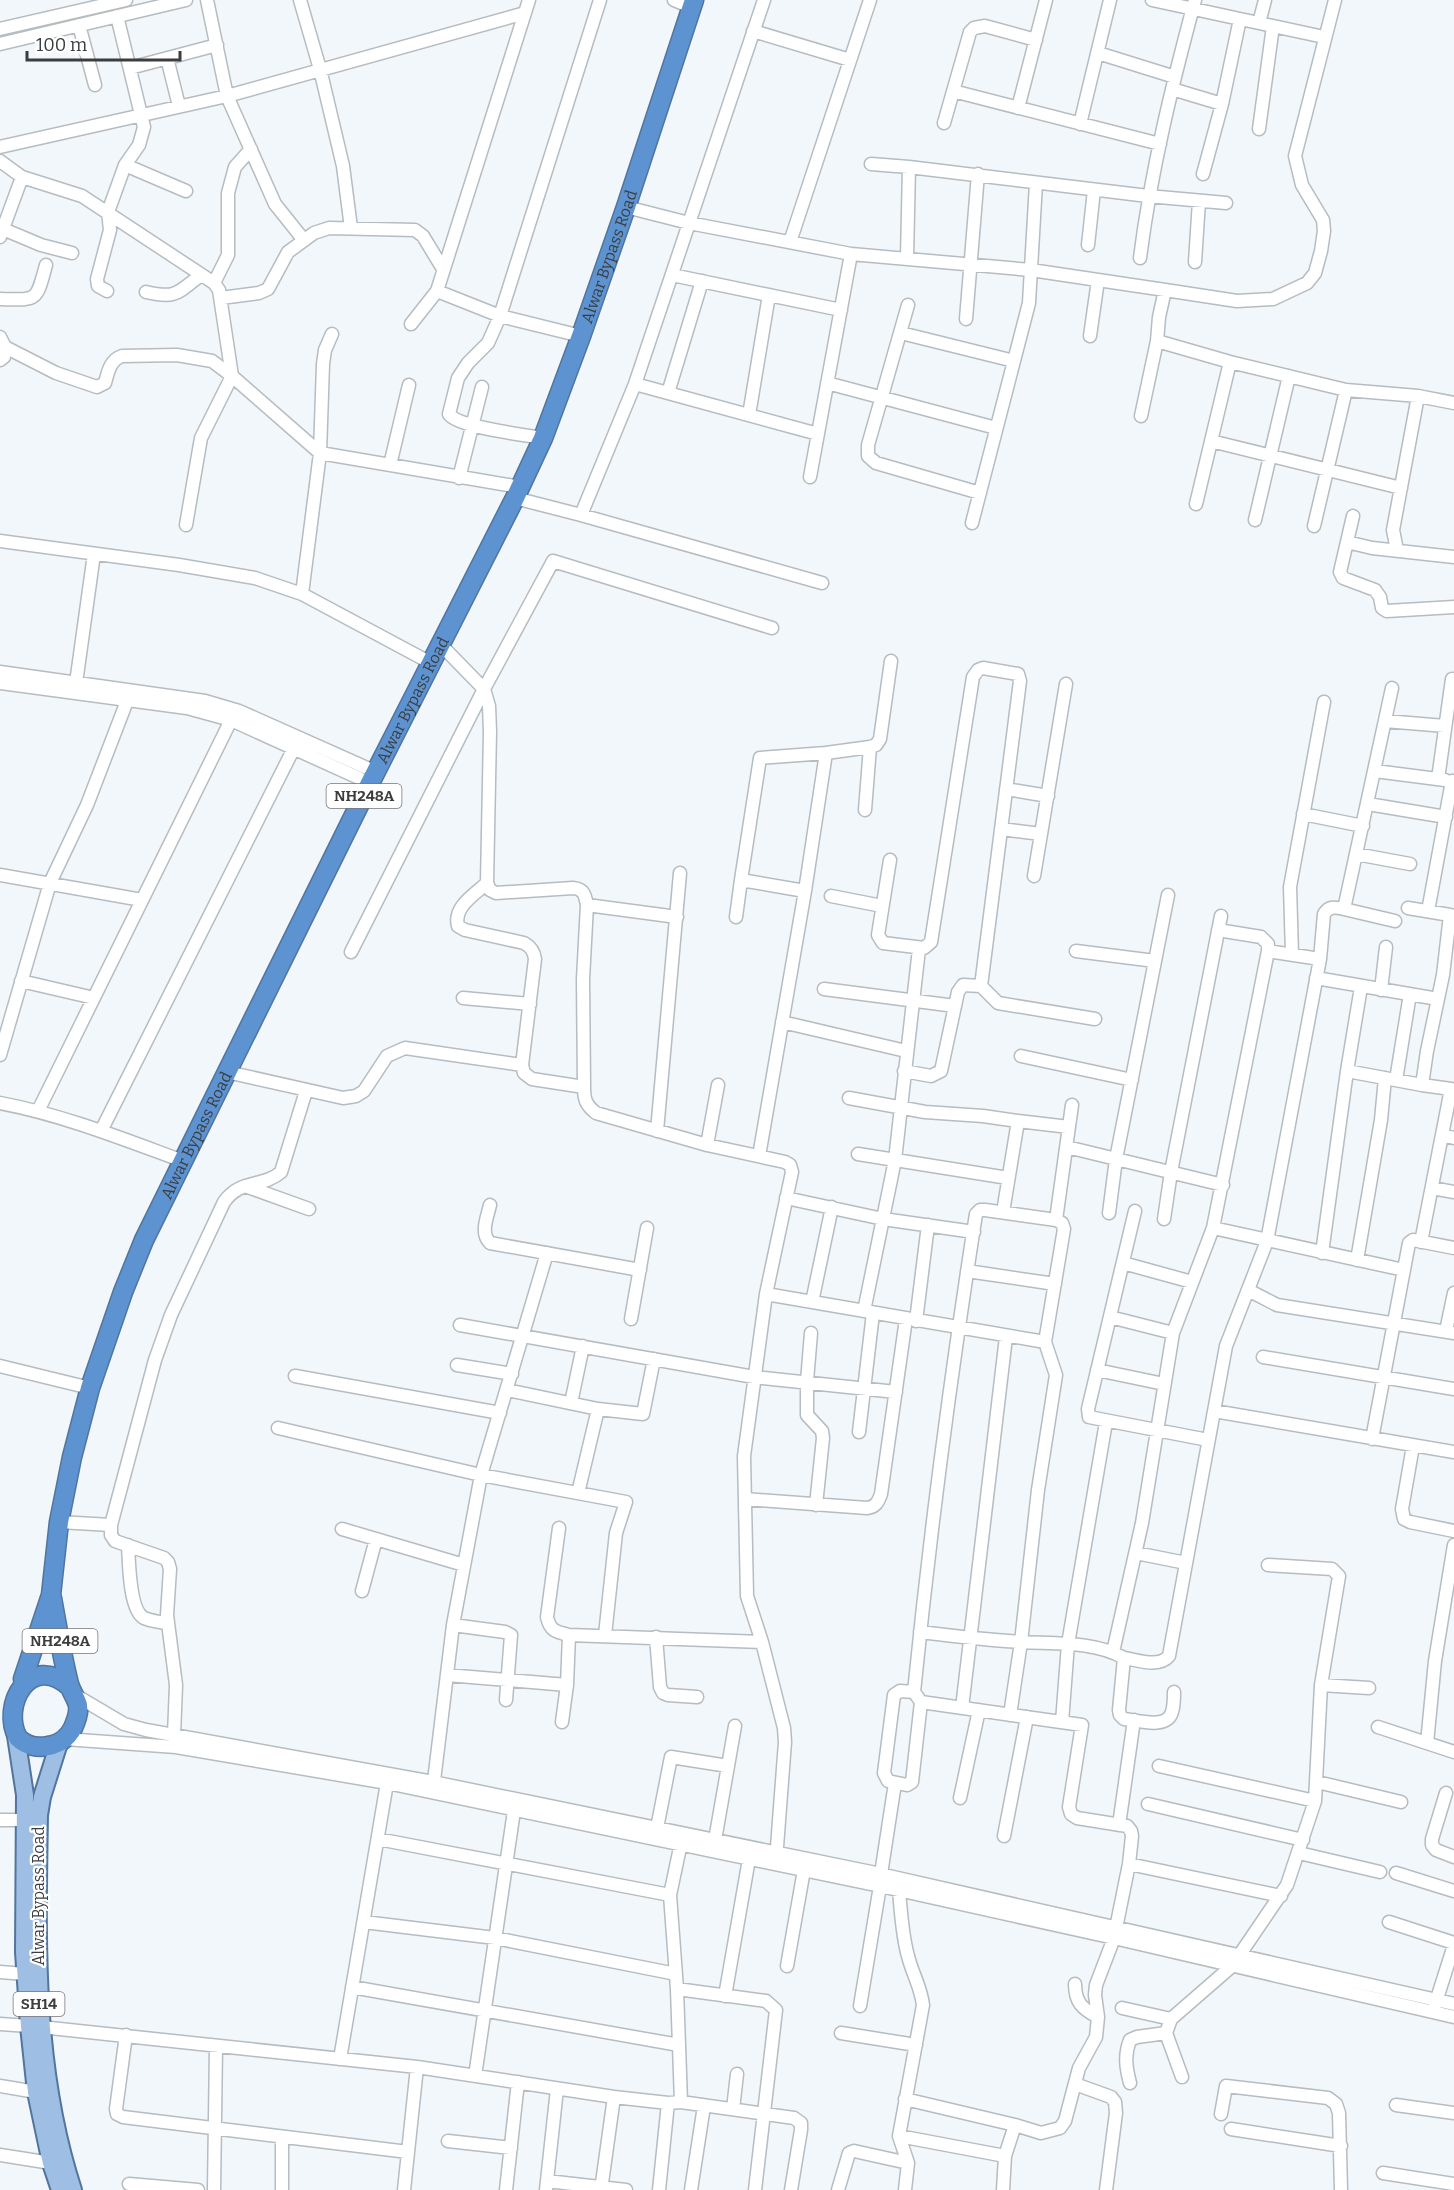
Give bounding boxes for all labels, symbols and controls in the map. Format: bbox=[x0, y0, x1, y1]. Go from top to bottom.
scale bar bbox=[27, 24, 180, 62]
text: 100 m bbox=[36, 34, 87, 56]
street label: Alwar Bypass Road bbox=[577, 187, 641, 326]
street label: Alwar Bypass Road bbox=[372, 633, 453, 767]
road number: NH248A bbox=[326, 784, 401, 808]
street label: Alwar Bypass Road bbox=[156, 1068, 235, 1202]
road number: NH248A bbox=[22, 1629, 98, 1653]
street label: Alwar Bypass Road bbox=[29, 1826, 48, 1966]
road number: SH14 bbox=[14, 1992, 64, 2016]

